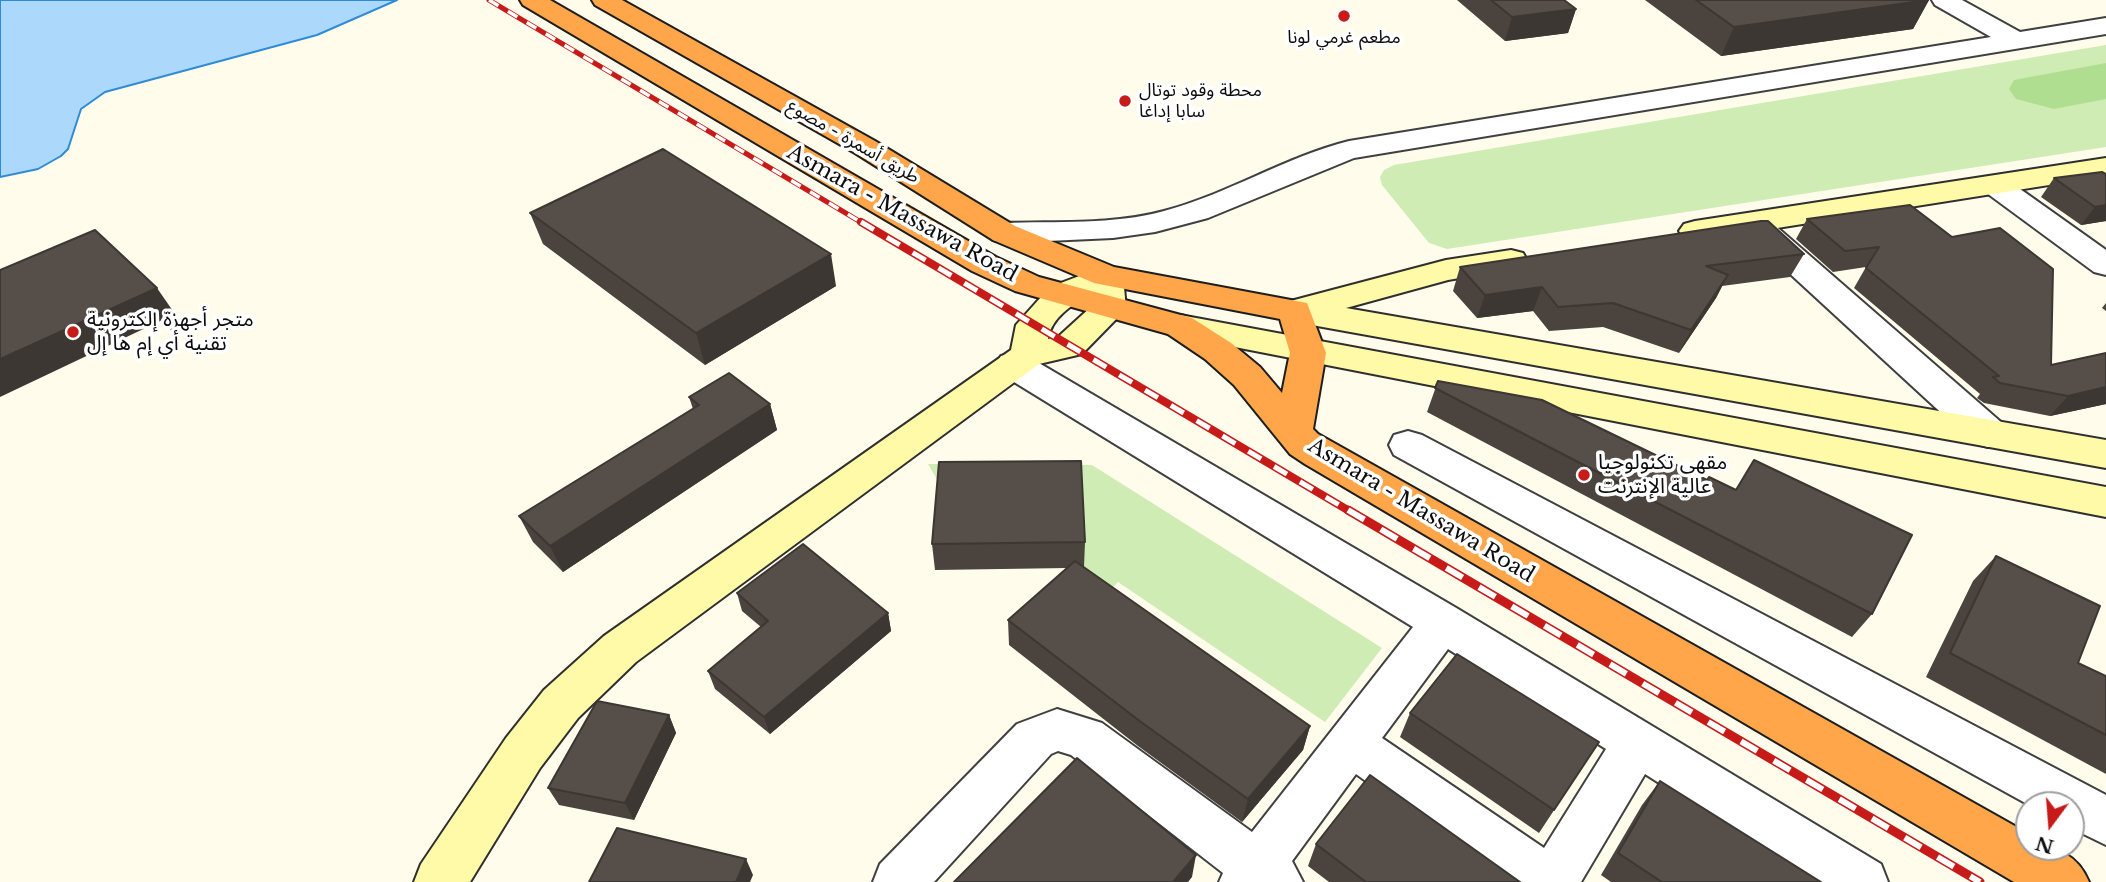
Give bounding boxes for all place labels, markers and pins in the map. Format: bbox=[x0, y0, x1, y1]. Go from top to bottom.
marker: مطعم غرمي لونا bbox=[1336, 8, 1352, 24]
place label: مطعم غرمي لونا bbox=[1287, 27, 1401, 49]
place label: محطة وقود توتال سابا إداغا bbox=[1139, 80, 1262, 122]
marker: محطة وقود توتال سابا إداغا bbox=[1117, 93, 1133, 109]
place label: متجر أجهزة إلكترونية تقنية أي إم ها إل bbox=[87, 307, 254, 357]
marker: متجر أجهزة إلكترونية تقنية أي إم ها إل bbox=[65, 324, 81, 340]
place label: مقهى تكنولوجيا عالية الإنترنت bbox=[1598, 450, 1727, 500]
marker: مقهى تكنولوجيا عالية الإنترنت bbox=[1576, 467, 1592, 483]

